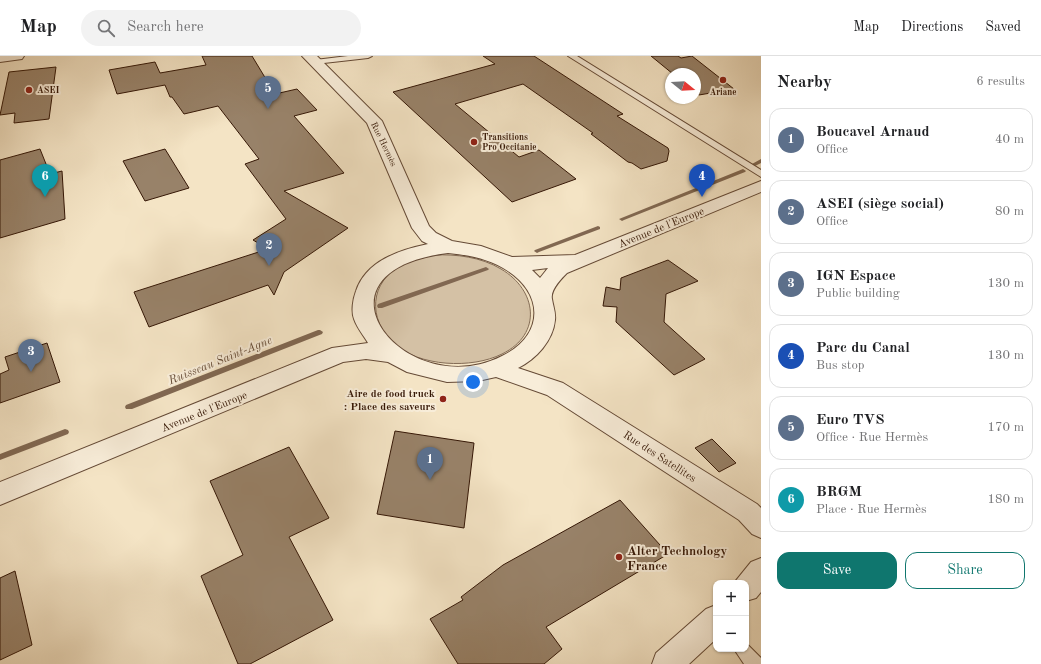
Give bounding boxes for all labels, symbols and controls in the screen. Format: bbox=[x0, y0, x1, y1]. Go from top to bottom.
search box bbox=[81, 10, 361, 46]
icon: search bbox=[95, 17, 117, 39]
text: Map bbox=[20, 18, 57, 37]
text: Search here bbox=[127, 20, 204, 35]
text: Map bbox=[853, 20, 879, 34]
text: Directions bbox=[901, 20, 963, 34]
text: Saved bbox=[985, 20, 1021, 34]
north arrow bbox=[665, 68, 701, 104]
text: Nearby bbox=[777, 74, 832, 91]
marker: Ariane bbox=[718, 75, 728, 85]
text: 6 results bbox=[976, 75, 1025, 88]
pin: 5 bbox=[255, 76, 281, 109]
marker: ASEI bbox=[24, 85, 34, 95]
place label: ASEI bbox=[37, 86, 60, 95]
place label: Ariane bbox=[709, 88, 737, 97]
street label: Rue Hermès bbox=[369, 121, 398, 168]
text: Boucavel Arnaud bbox=[816, 125, 930, 140]
place label: Transitions Pro Occitanie bbox=[482, 133, 537, 152]
text: 1 bbox=[787, 133, 795, 146]
text: 40 m bbox=[995, 133, 1024, 146]
marker: Transitions Pro Occitanie bbox=[469, 137, 479, 147]
text: Office bbox=[816, 143, 848, 156]
pin: 6 bbox=[32, 164, 58, 197]
pin: 4 bbox=[689, 164, 715, 197]
text: ASEI (siège social) bbox=[816, 197, 944, 212]
text: 2 bbox=[787, 205, 795, 218]
text: 80 m bbox=[995, 205, 1024, 218]
street label: Avenue de l'Europe bbox=[617, 206, 706, 251]
text: Office bbox=[816, 215, 848, 228]
pin: 2 bbox=[256, 233, 282, 266]
text: IGN Espace bbox=[816, 269, 896, 284]
text: 3 bbox=[787, 277, 795, 290]
text: 130 m bbox=[987, 277, 1024, 290]
text: Public building bbox=[816, 287, 900, 300]
water label: Ruisseau Saint-Agne bbox=[166, 335, 274, 388]
pin: 3 bbox=[18, 339, 44, 372]
text: Parc du Canal bbox=[816, 341, 910, 356]
text: 4 bbox=[787, 349, 795, 362]
text: 130 m bbox=[987, 349, 1024, 362]
text: Bus stop bbox=[816, 359, 865, 372]
your location bbox=[463, 372, 483, 392]
place label: Aire de food truck : Place des saveurs bbox=[344, 389, 435, 413]
street label: Avenue de l'Europe bbox=[160, 390, 249, 435]
marker: Aire de food truck : Place des saveurs bbox=[438, 394, 448, 404]
text: Euro TVS bbox=[816, 413, 885, 428]
text: 5 bbox=[787, 421, 795, 434]
text: 170 m bbox=[987, 421, 1024, 434]
street label: Rue des Satellites bbox=[621, 430, 698, 485]
text: Office · Rue Hermès bbox=[816, 431, 928, 444]
pin: 1 bbox=[417, 447, 443, 480]
text: BRGM bbox=[816, 485, 862, 500]
text: 6 bbox=[787, 493, 795, 506]
text: 180 m bbox=[987, 493, 1024, 506]
text: Place · Rue Hermès bbox=[816, 503, 927, 516]
place label: Alter Technology France bbox=[627, 545, 727, 573]
marker: Alter Technology France bbox=[614, 552, 624, 562]
button: Save bbox=[777, 552, 897, 589]
button: Share bbox=[905, 552, 1025, 589]
map controls bbox=[713, 580, 749, 652]
button: + bbox=[713, 580, 749, 616]
button: − bbox=[713, 616, 749, 652]

